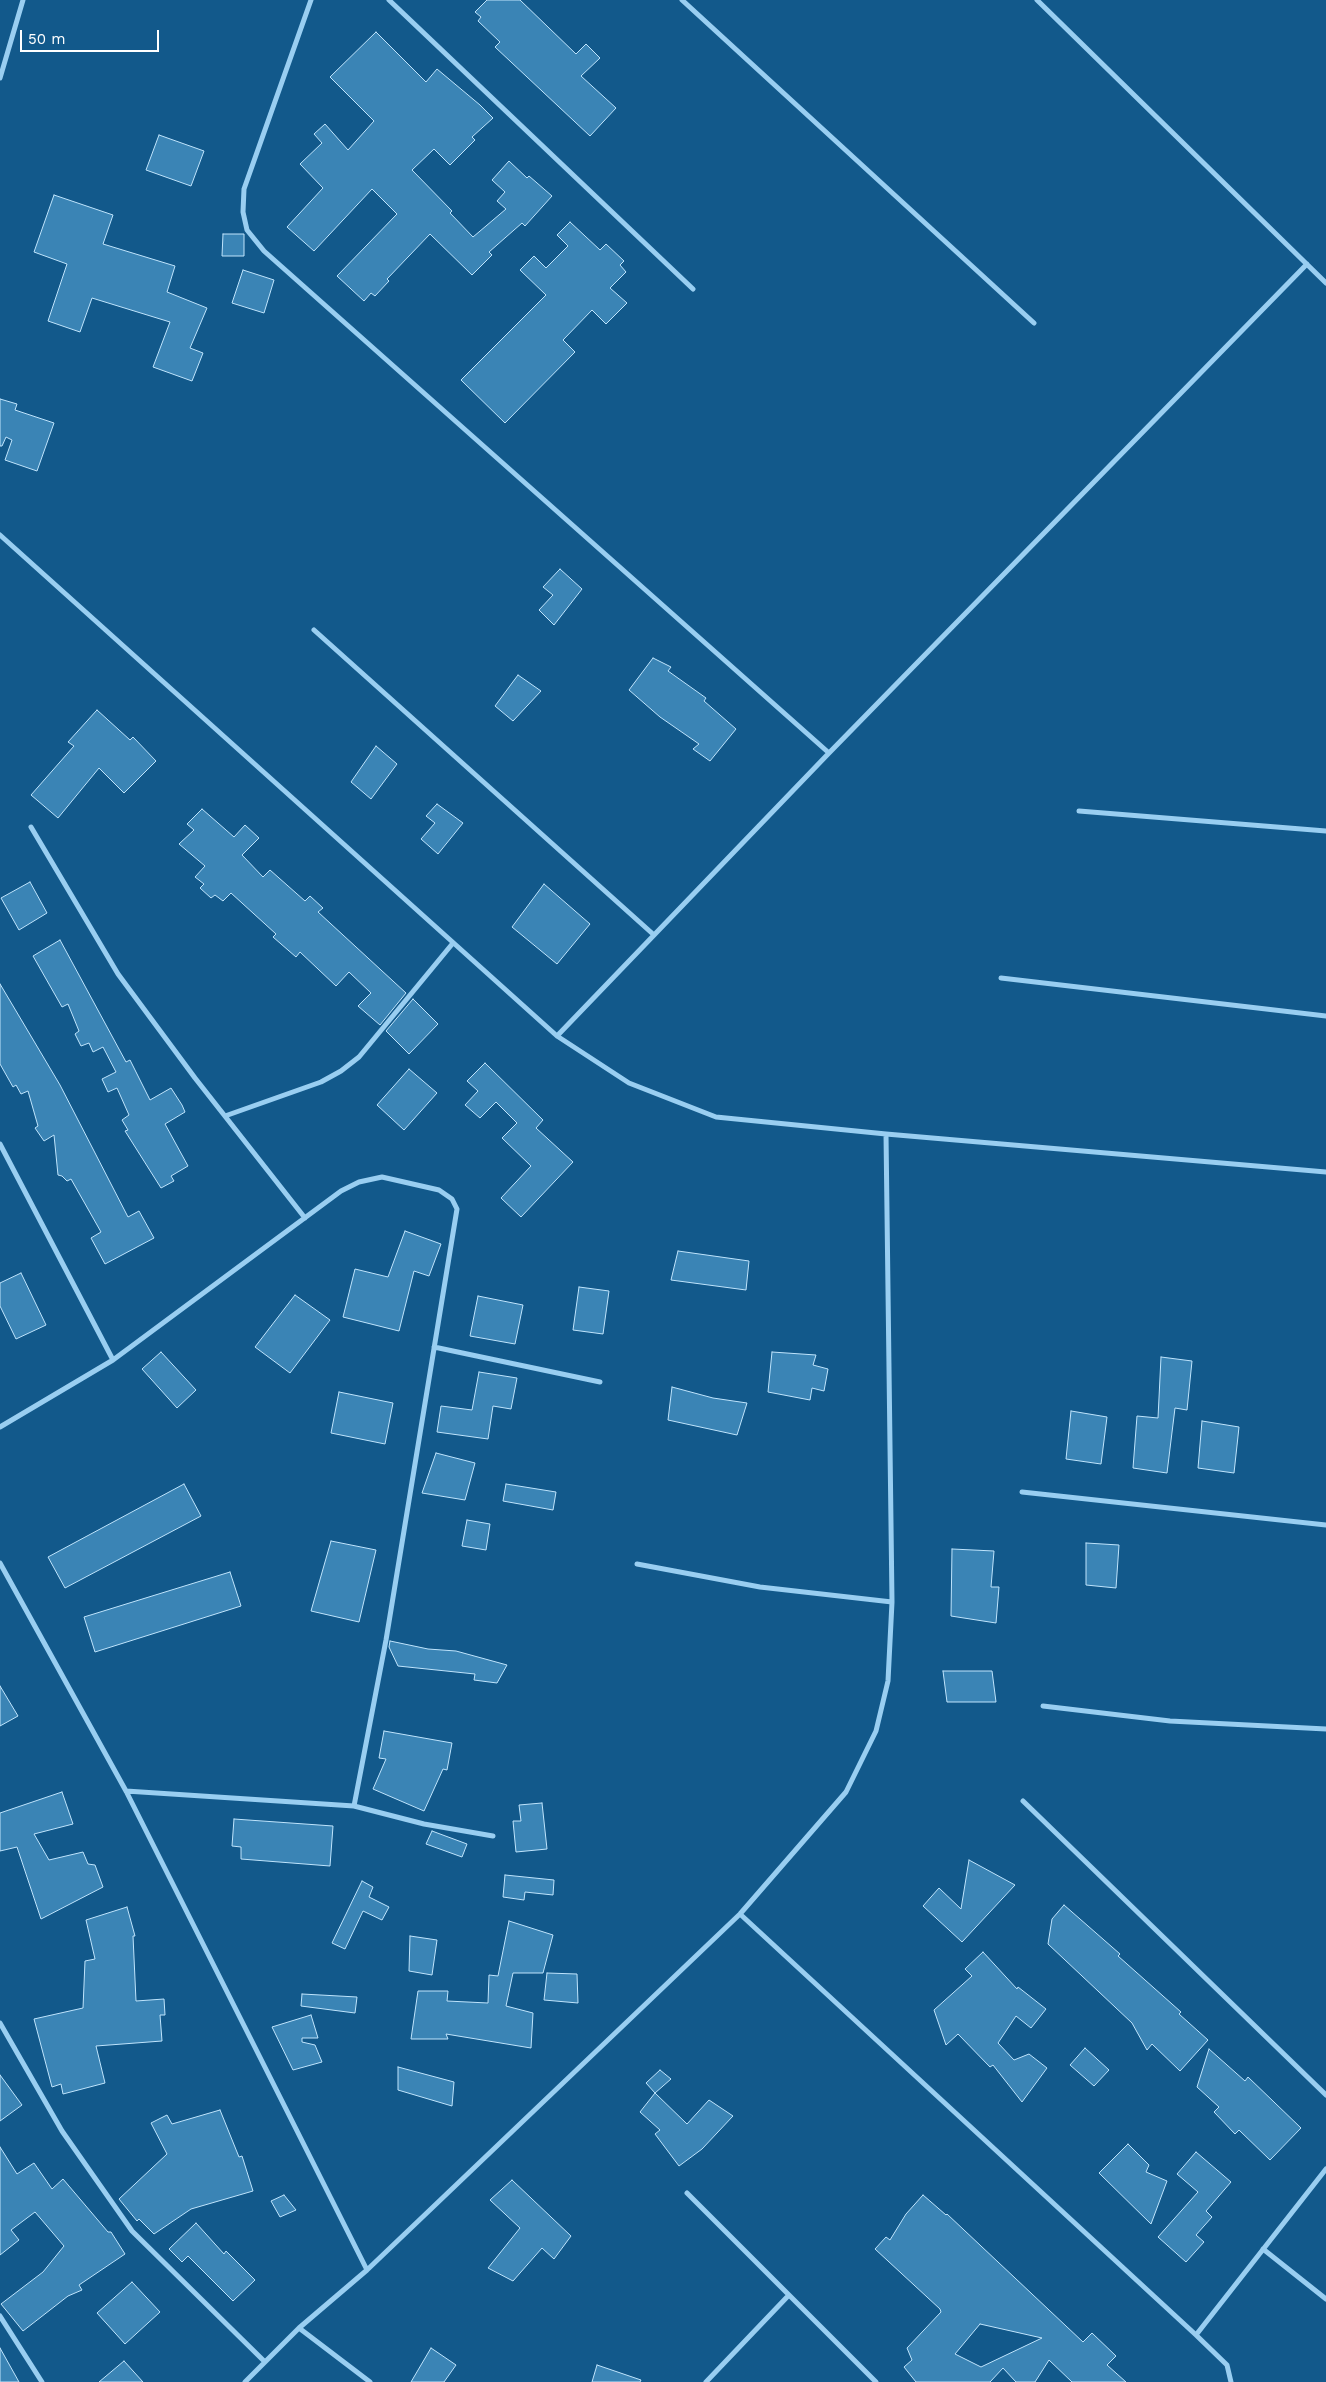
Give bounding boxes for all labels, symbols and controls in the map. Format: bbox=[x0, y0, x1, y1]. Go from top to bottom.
scale bar bbox=[22, 20, 161, 52]
text: 50 m bbox=[28, 30, 65, 48]

